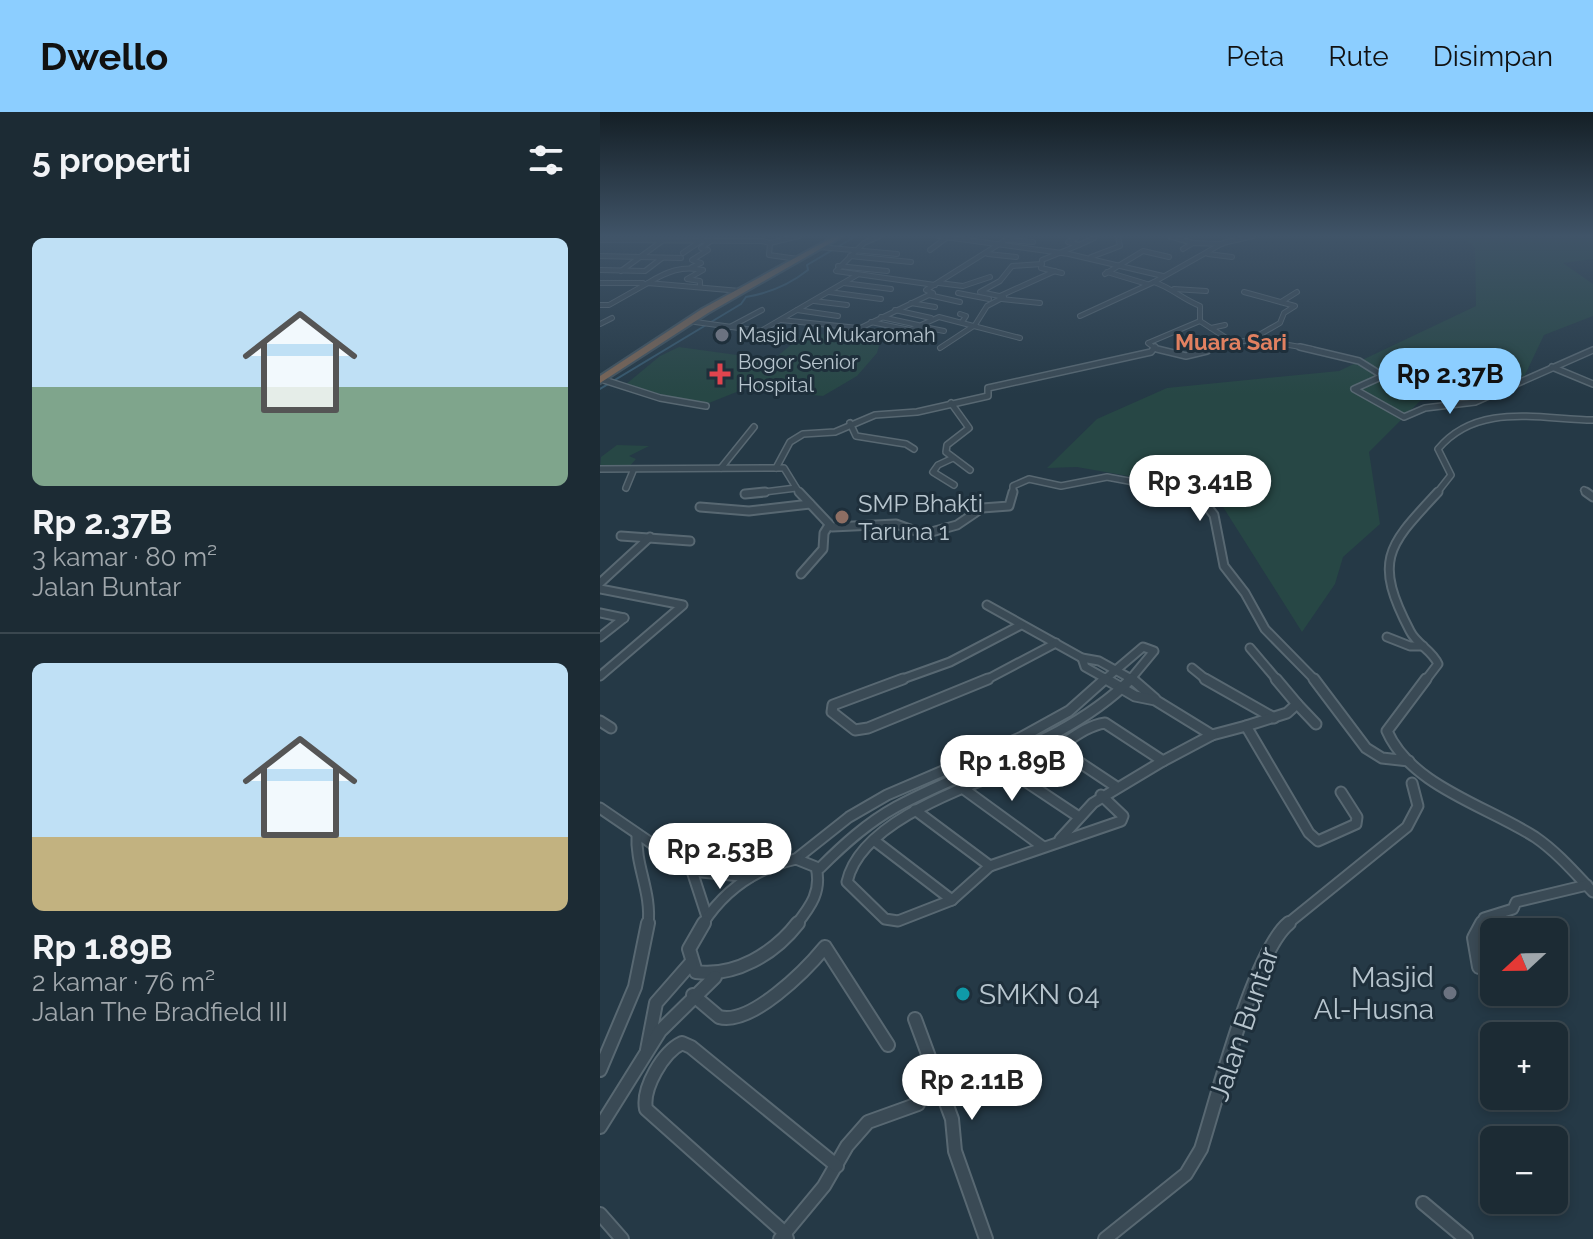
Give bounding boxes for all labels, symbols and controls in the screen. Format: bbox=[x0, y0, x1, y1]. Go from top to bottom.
text: Dwello bbox=[40, 34, 168, 79]
text: Peta bbox=[1226, 40, 1284, 73]
text: Rute bbox=[1328, 40, 1389, 73]
text: Disimpan bbox=[1433, 40, 1553, 73]
icon: filters bbox=[524, 138, 568, 182]
text: 5 properti bbox=[32, 140, 191, 180]
icon: home bbox=[228, 290, 372, 434]
place label: Masjid Al Mukaromah bbox=[738, 323, 936, 347]
marker: Masjid Al Mukaromah bbox=[713, 326, 731, 344]
district label: Muara Sari bbox=[1175, 329, 1287, 355]
pin: Rp 2.37B bbox=[1367, 348, 1533, 416]
place label: Bogor Senior Hospital bbox=[738, 350, 858, 397]
text: Rp 2.37B bbox=[1396, 359, 1504, 389]
marker: Bogor Senior Hospital bbox=[709, 363, 731, 385]
pin: Rp 3.41B bbox=[1117, 455, 1283, 523]
text: Rp 3.41B bbox=[1147, 466, 1253, 496]
place label: SMP Bhakti Taruna 1 bbox=[858, 489, 983, 546]
text: Rp 2.37B bbox=[32, 502, 172, 542]
marker: SMP Bhakti Taruna 1 bbox=[833, 508, 851, 526]
text: 3 kamar · 80 m² bbox=[32, 542, 217, 572]
text: Jalan Buntar bbox=[32, 572, 181, 602]
icon: home bbox=[228, 715, 372, 859]
pin: Rp 1.89B bbox=[929, 735, 1095, 803]
text: Rp 1.89B bbox=[958, 746, 1066, 776]
pin: Rp 2.53B bbox=[637, 823, 803, 891]
text: Rp 2.53B bbox=[667, 834, 774, 864]
north arrow bbox=[1480, 918, 1568, 1006]
map controls bbox=[1480, 918, 1568, 1214]
text: Rp 1.89B bbox=[32, 927, 172, 967]
street label: Jalan Buntar bbox=[1202, 942, 1286, 1105]
place label: Masjid Al-Husna bbox=[1314, 961, 1434, 1026]
text: 2 kamar · 76 m² bbox=[32, 967, 215, 997]
place label: SMKN 04 bbox=[979, 978, 1100, 1011]
marker: Masjid Al-Husna bbox=[1441, 984, 1459, 1002]
marker: SMKN 04 bbox=[954, 985, 972, 1003]
text: Jalan The Bradfield III bbox=[32, 997, 288, 1027]
button: + bbox=[1480, 1022, 1568, 1110]
pin: Rp 2.11B bbox=[889, 1054, 1055, 1122]
text: Rp 2.11B bbox=[920, 1065, 1024, 1095]
button: − bbox=[1480, 1126, 1568, 1214]

